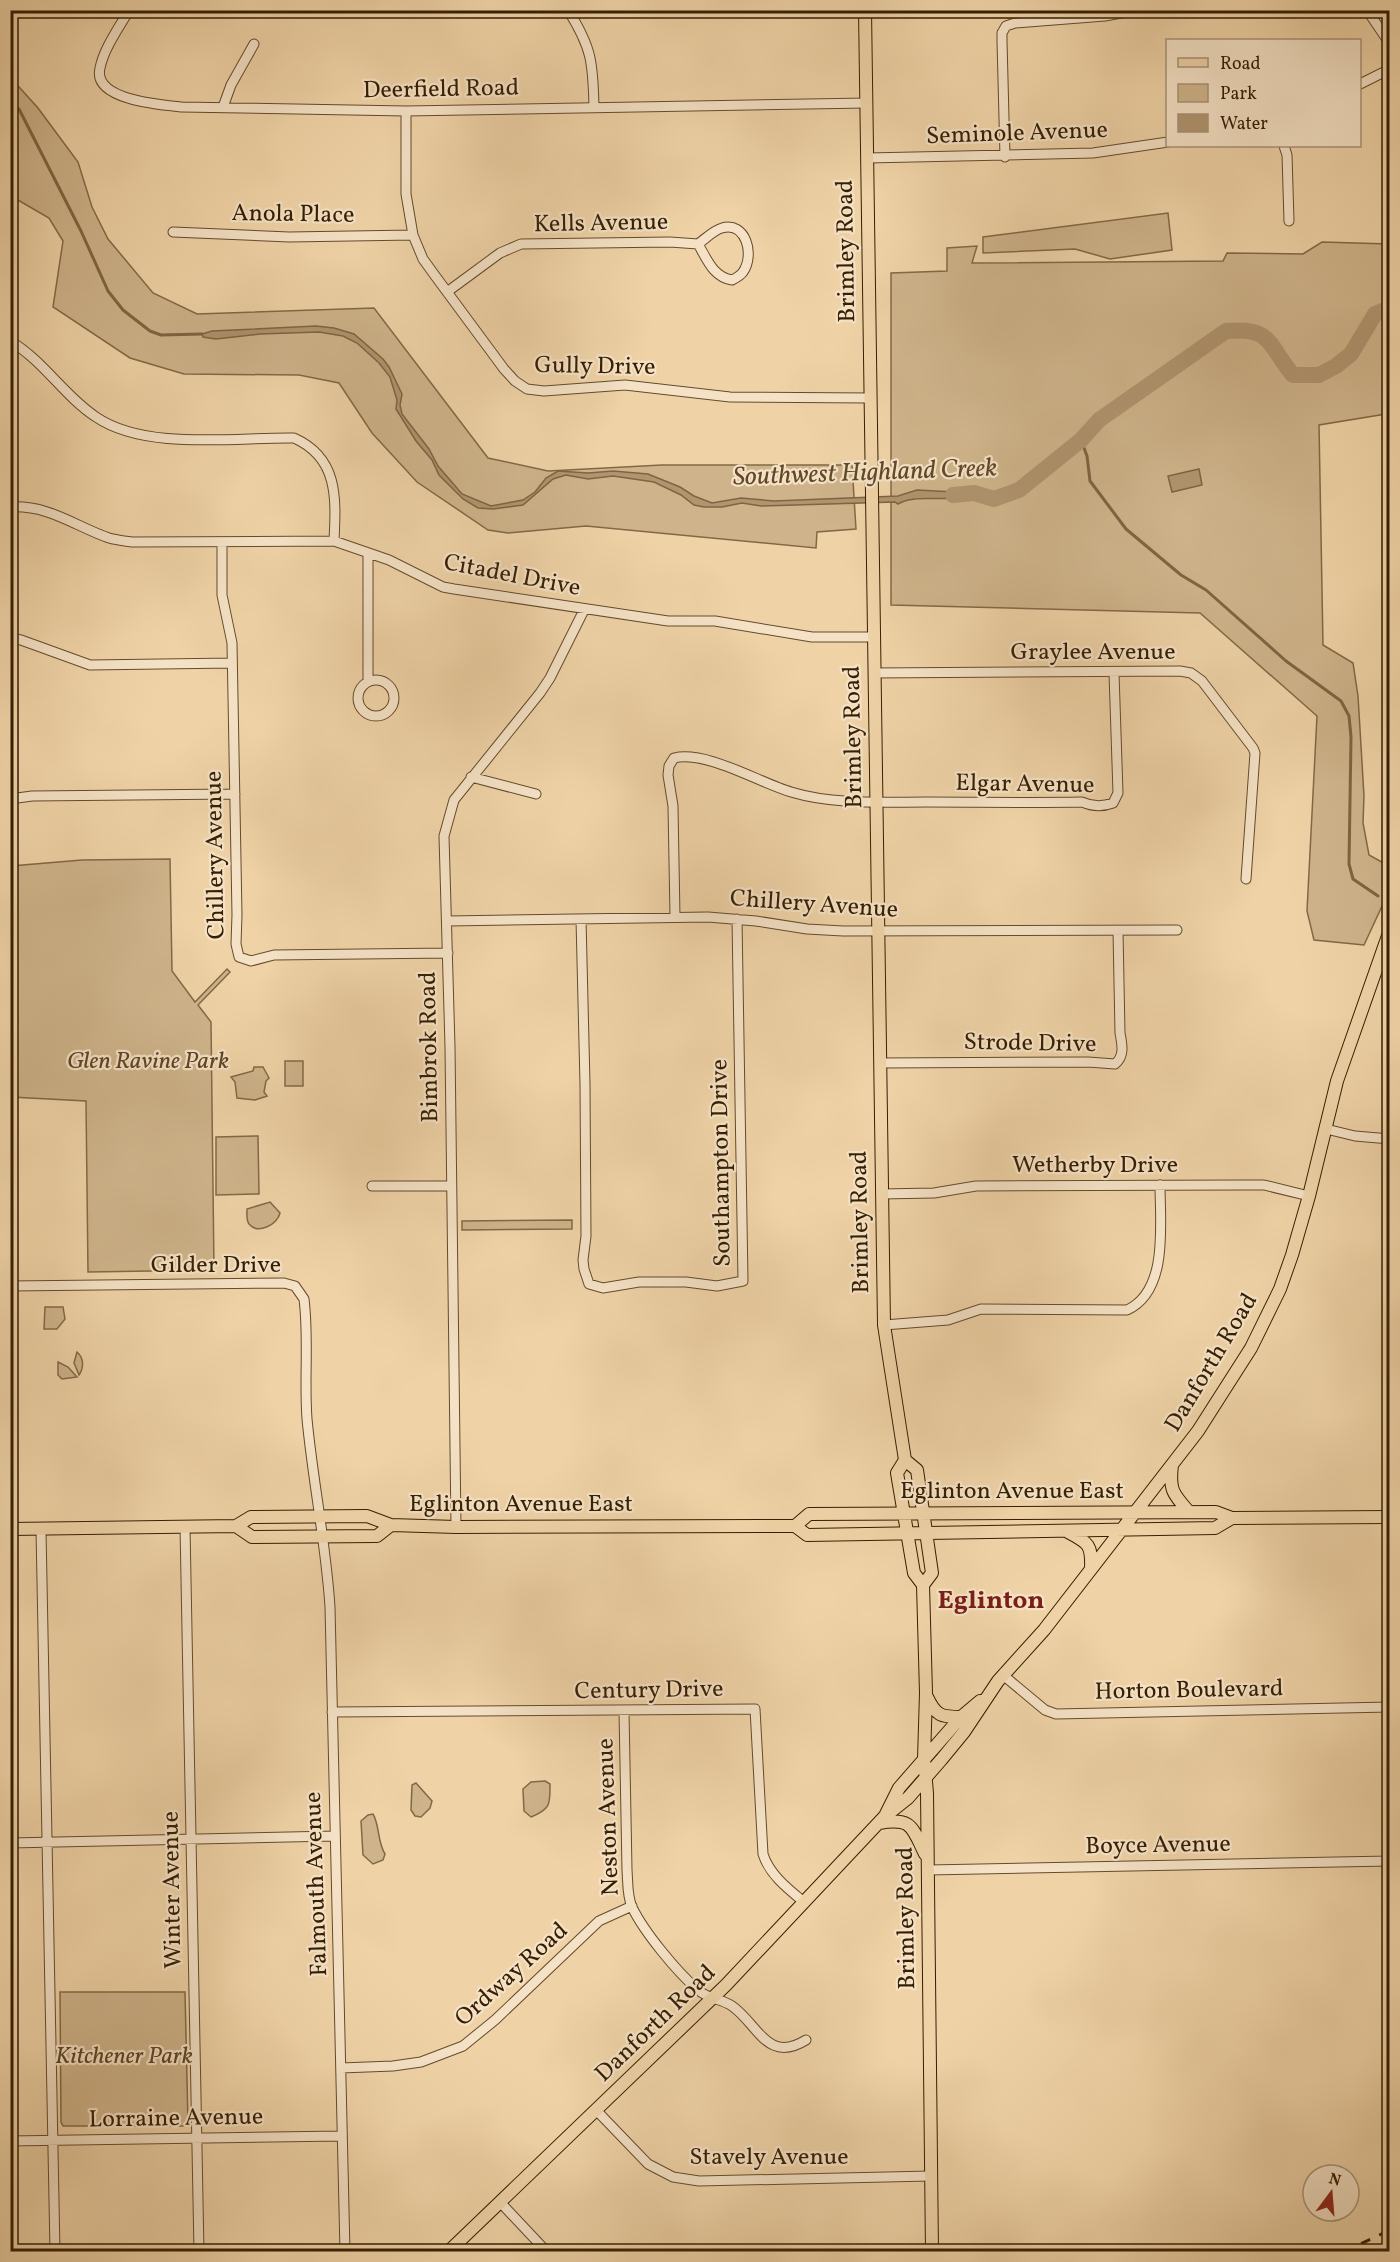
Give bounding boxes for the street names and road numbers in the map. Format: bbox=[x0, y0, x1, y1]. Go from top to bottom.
street label: Deerfield Road bbox=[362, 72, 520, 108]
street label: Seminole Avenue bbox=[926, 114, 1108, 154]
street label: Brimley Road bbox=[829, 179, 865, 323]
street label: Anola Place bbox=[231, 197, 355, 233]
street label: Kells Avenue bbox=[533, 206, 669, 242]
street label: Gully Drive bbox=[534, 349, 656, 385]
street label: Citadel Drive bbox=[441, 546, 583, 606]
street label: Graylee Avenue bbox=[1010, 636, 1176, 670]
street label: Brimley Road bbox=[836, 665, 872, 809]
street label: Elgar Avenue bbox=[955, 767, 1095, 803]
street label: Chillery Avenue bbox=[198, 770, 234, 940]
street label: Chillery Avenue bbox=[729, 882, 899, 928]
street label: Bimbrok Road bbox=[412, 971, 448, 1123]
street label: Strode Drive bbox=[963, 1026, 1097, 1062]
street label: Southampton Drive bbox=[703, 1059, 741, 1267]
street label: Wetherby Drive bbox=[1012, 1149, 1178, 1183]
street label: Brimley Road bbox=[843, 1150, 879, 1294]
street label: Gilder Drive bbox=[151, 1249, 281, 1283]
street label: Danforth Road bbox=[1157, 1287, 1267, 1439]
street label: Eglinton Avenue East bbox=[900, 1475, 1124, 1509]
street label: Eglinton Avenue East bbox=[409, 1488, 633, 1522]
street label: Horton Boulevard bbox=[1094, 1672, 1284, 1710]
street label: Century Drive bbox=[574, 1673, 724, 1709]
street label: Neston Avenue bbox=[589, 1737, 629, 1897]
street label: Falmouth Avenue bbox=[297, 1791, 337, 1977]
street label: Winter Avenue bbox=[155, 1811, 191, 1969]
street label: Boyce Avenue bbox=[1085, 1828, 1231, 1864]
street label: Brimley Road bbox=[889, 1846, 925, 1990]
street label: Ordway Road bbox=[448, 1915, 576, 2035]
street label: Danforth Road bbox=[588, 1957, 724, 2091]
street label: Lorraine Avenue bbox=[88, 2100, 264, 2138]
street label: Stavely Avenue bbox=[689, 2141, 849, 2175]

